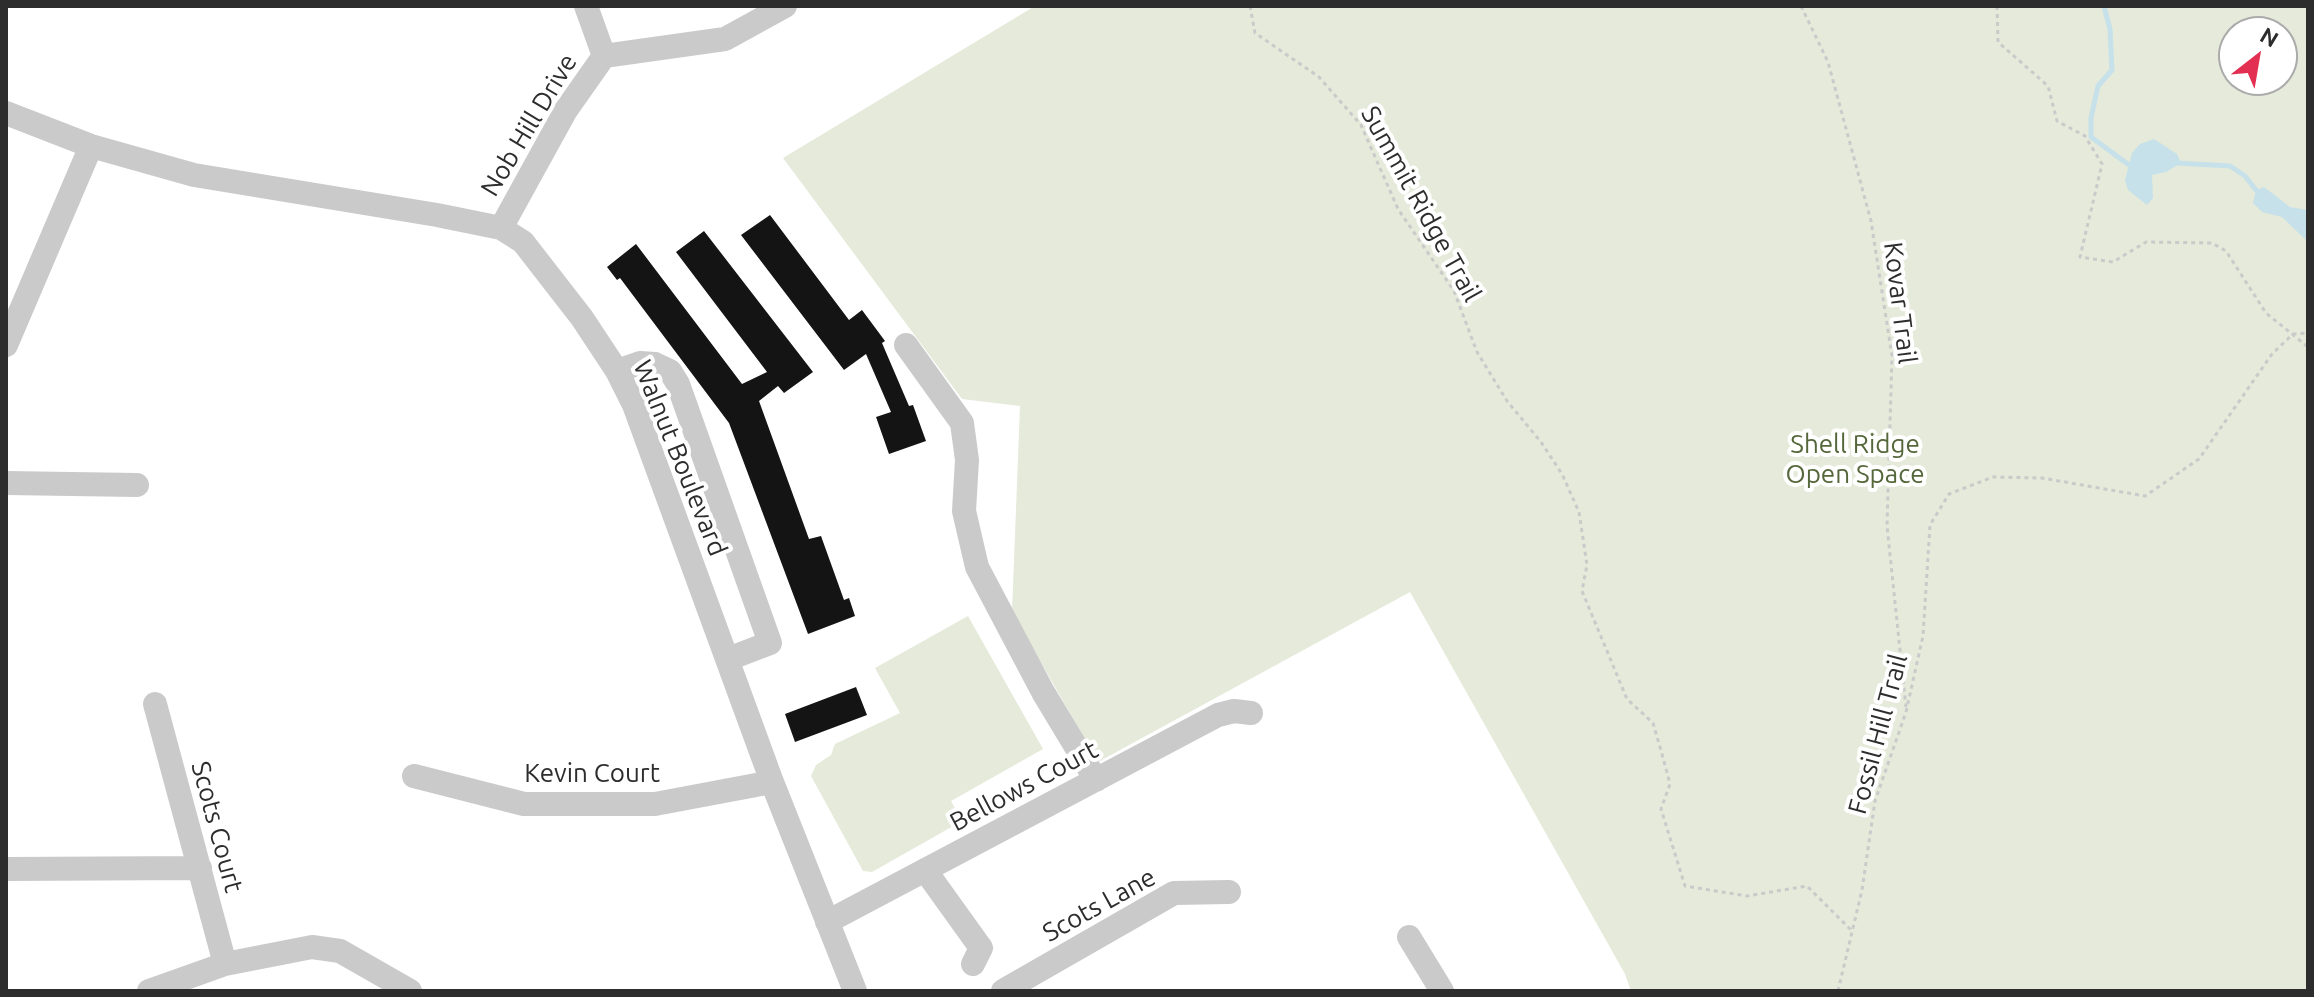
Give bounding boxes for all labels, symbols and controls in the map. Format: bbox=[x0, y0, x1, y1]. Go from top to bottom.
north arrow bbox=[2218, 16, 2298, 96]
text: N bbox=[2256, 22, 2283, 52]
street label: Nob Hill Drive bbox=[474, 48, 584, 202]
street label: Summit Ridge Trail bbox=[1354, 101, 1488, 307]
street label: Kovar Trail bbox=[1877, 240, 1923, 366]
street label: Walnut Boulevard bbox=[627, 356, 733, 560]
park label: Shell Ridge Open Space bbox=[1785, 428, 1925, 490]
street label: Fossil Hill Trail bbox=[1842, 651, 1914, 817]
street label: Bellows Court bbox=[945, 734, 1103, 838]
street label: Kevin Court bbox=[524, 757, 660, 789]
street label: Scots Court bbox=[185, 758, 249, 896]
street label: Scots Lane bbox=[1037, 861, 1161, 949]

